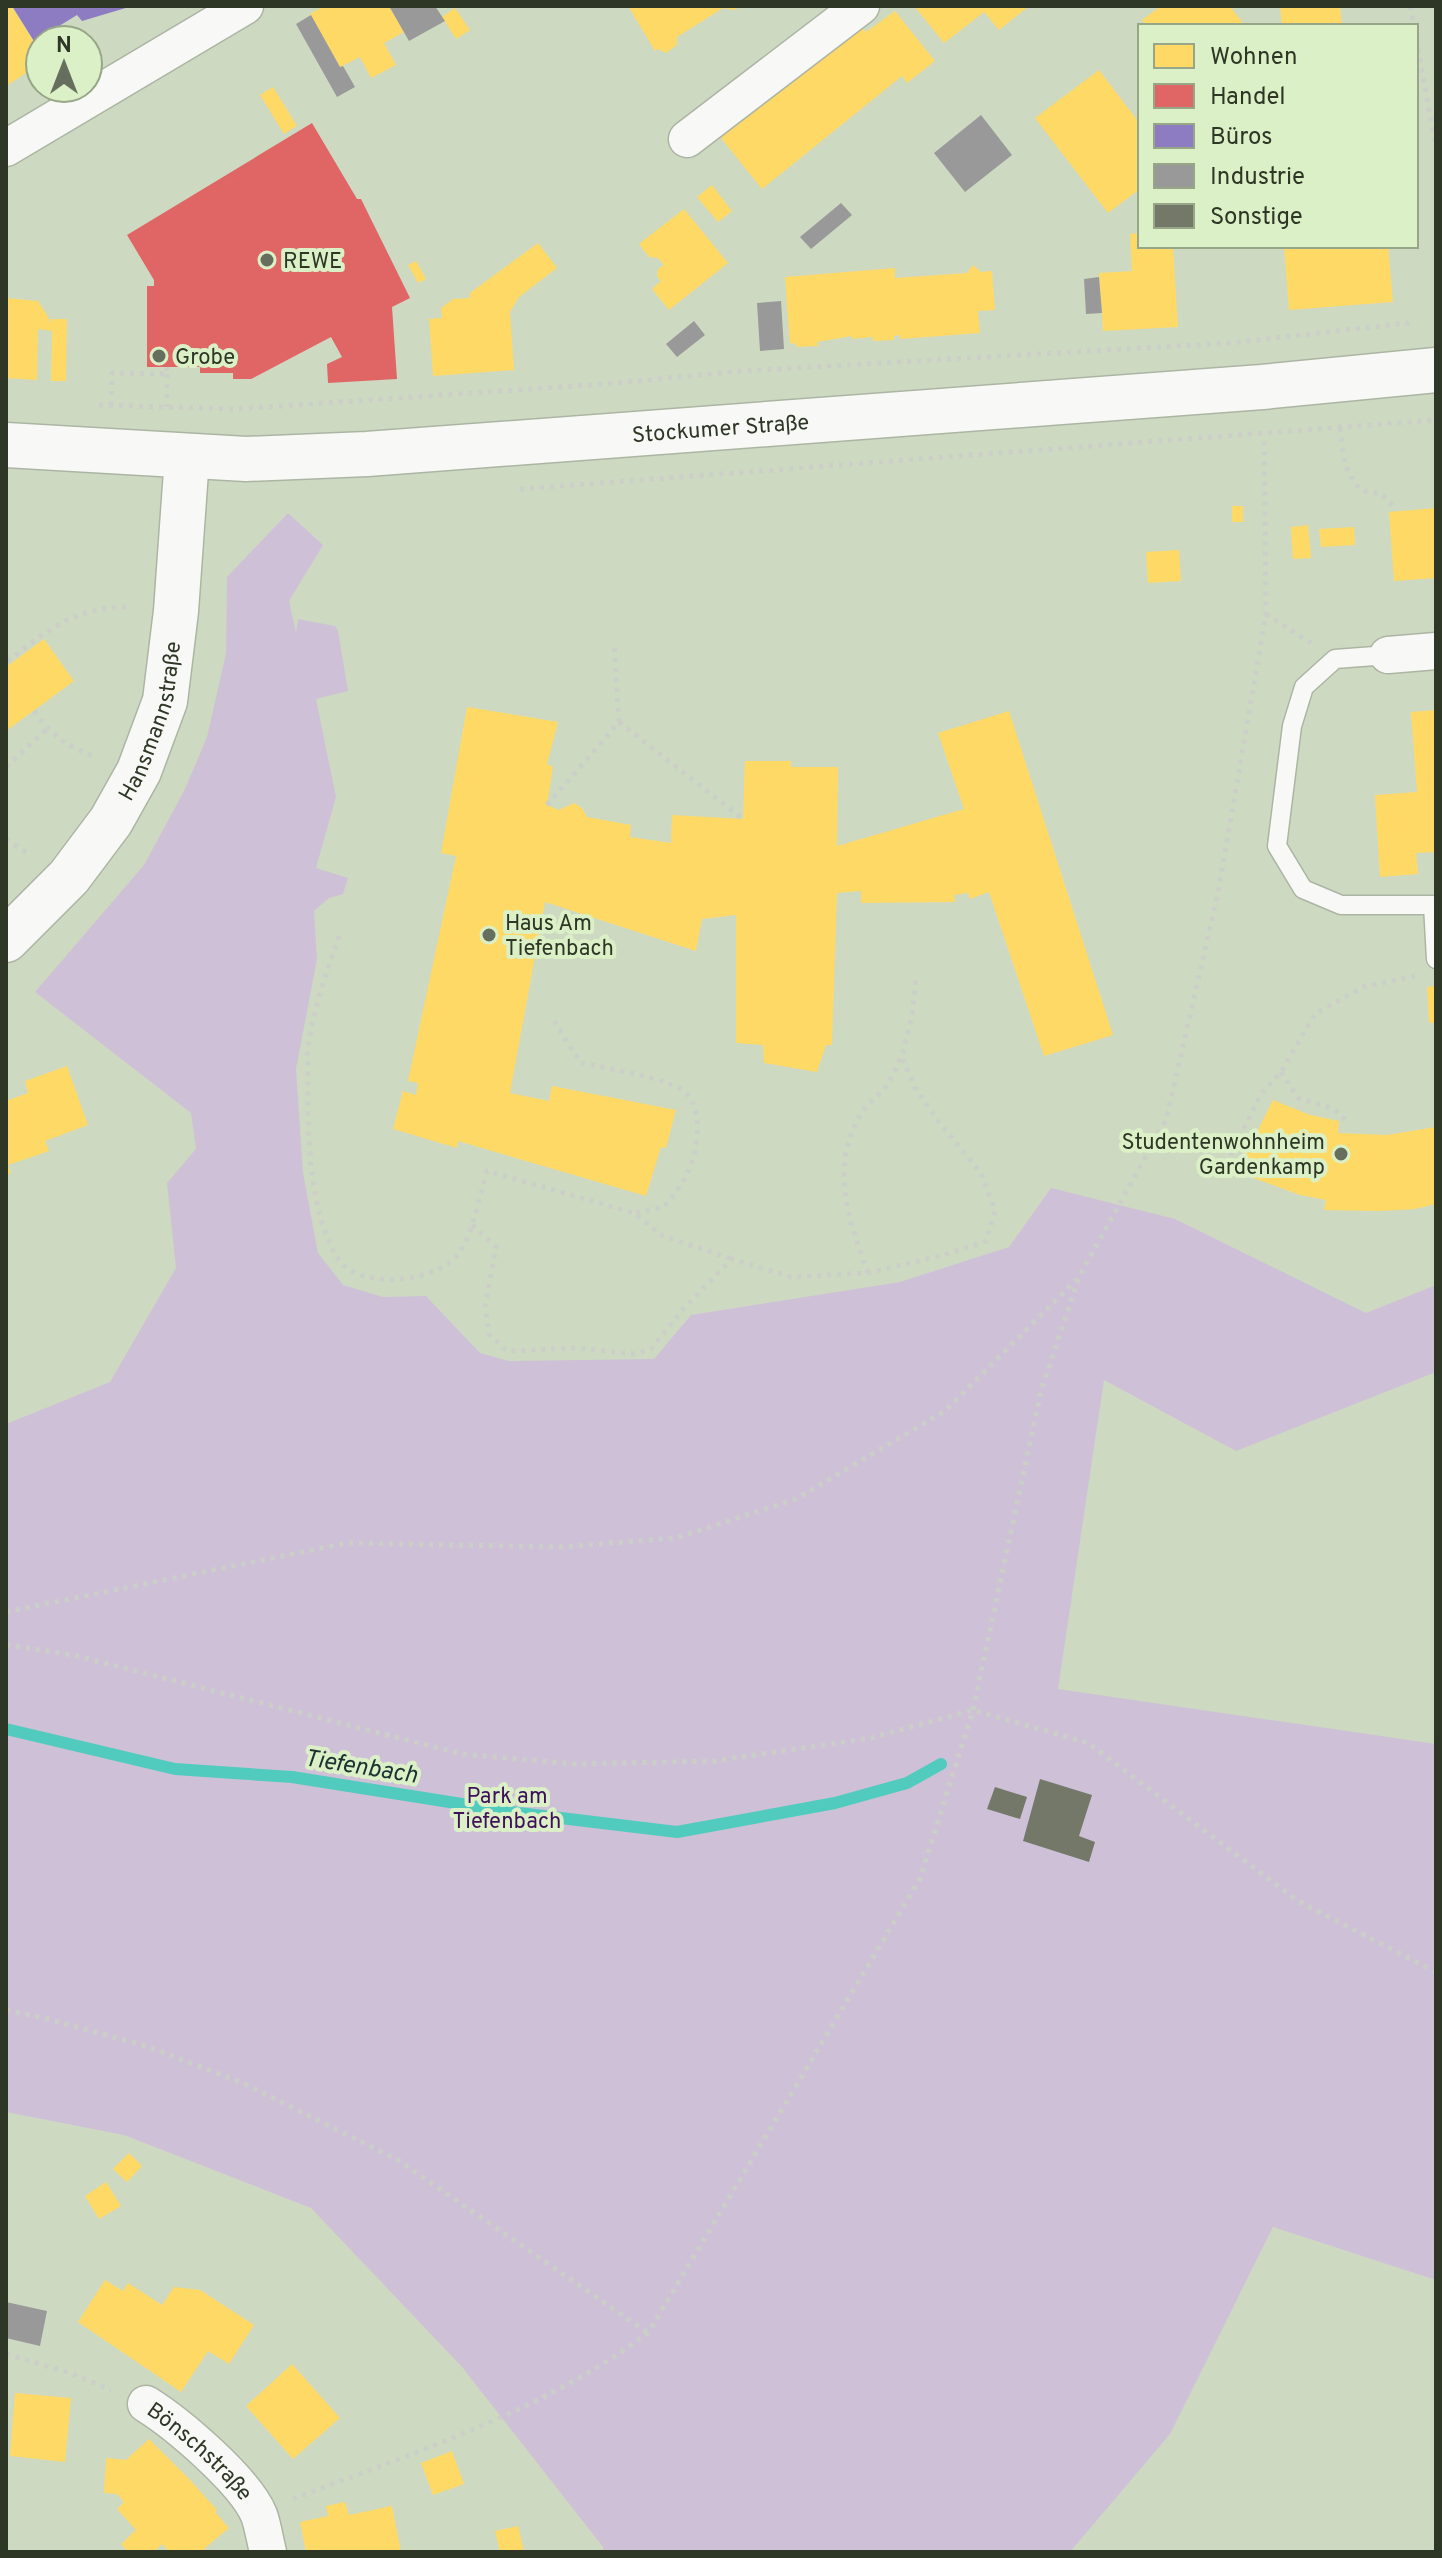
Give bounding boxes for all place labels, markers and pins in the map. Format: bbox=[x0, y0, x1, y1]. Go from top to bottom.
place label: REWE bbox=[283, 249, 342, 276]
marker: REWE bbox=[258, 251, 276, 269]
place label: Grobe bbox=[175, 345, 235, 372]
marker: Grobe bbox=[150, 347, 168, 365]
place label: Haus Am Tiefenbach bbox=[505, 911, 614, 963]
marker: Haus Am Tiefenbach bbox=[480, 926, 498, 944]
place label: Studentenwohnheim Gardenkamp bbox=[1122, 1130, 1325, 1182]
marker: Studentenwohnheim Gardenkamp bbox=[1332, 1145, 1350, 1163]

